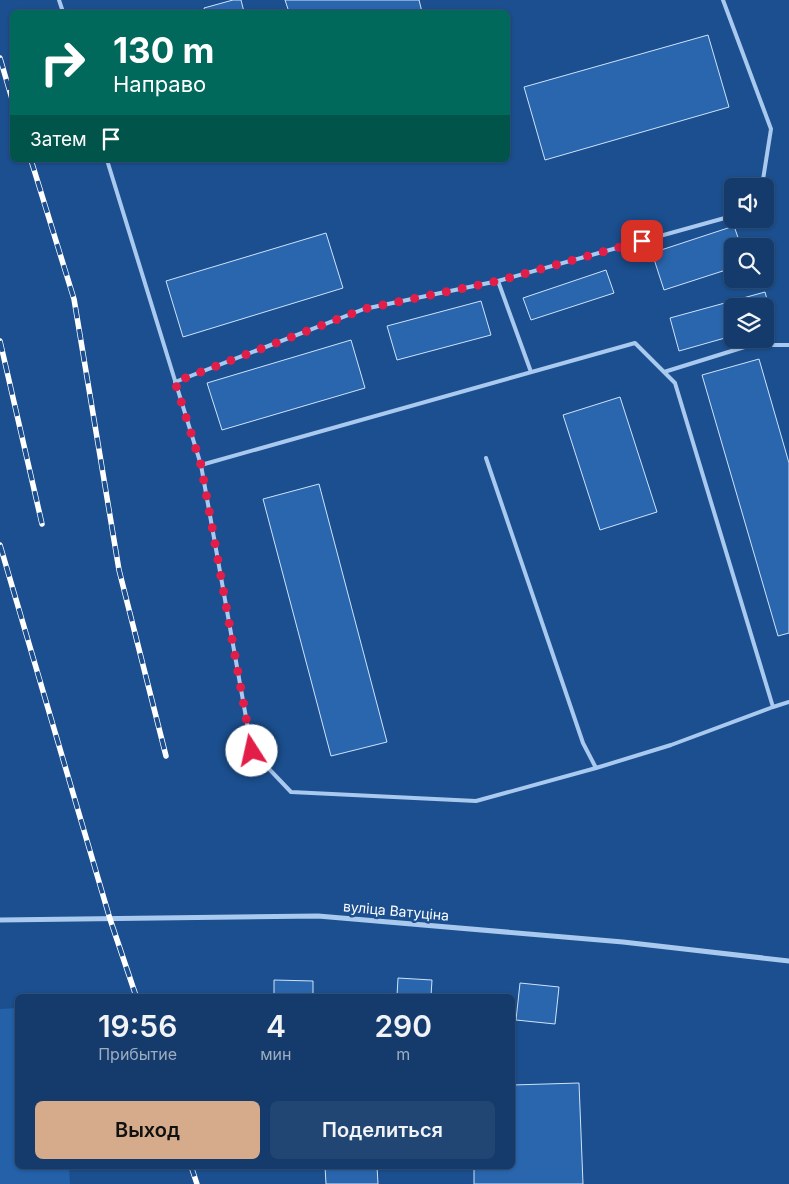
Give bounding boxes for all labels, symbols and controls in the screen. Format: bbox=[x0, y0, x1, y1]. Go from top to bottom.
text: 130 m bbox=[113, 29, 215, 71]
icon: right bbox=[30, 30, 95, 95]
text: Направо bbox=[113, 71, 206, 97]
icon: arrive bbox=[97, 125, 125, 153]
text: Затем bbox=[30, 128, 87, 151]
map controls bbox=[724, 178, 774, 348]
button: sound bbox=[724, 178, 774, 228]
pin bbox=[621, 220, 663, 262]
icon: arrive bbox=[628, 227, 656, 255]
button: search bbox=[724, 238, 774, 288]
button: layers bbox=[724, 298, 774, 348]
position arrow bbox=[225, 724, 277, 776]
street label: вуліца Ватуціна bbox=[342, 897, 450, 924]
text: 19:56 bbox=[98, 1008, 177, 1044]
text: 4 bbox=[266, 1008, 286, 1044]
text: 290 bbox=[374, 1008, 432, 1044]
text: Прибытие bbox=[98, 1044, 177, 1064]
text: мин bbox=[260, 1044, 292, 1064]
text: m bbox=[396, 1044, 410, 1064]
button: Выход bbox=[35, 1101, 260, 1159]
button: Поделиться bbox=[270, 1101, 495, 1159]

